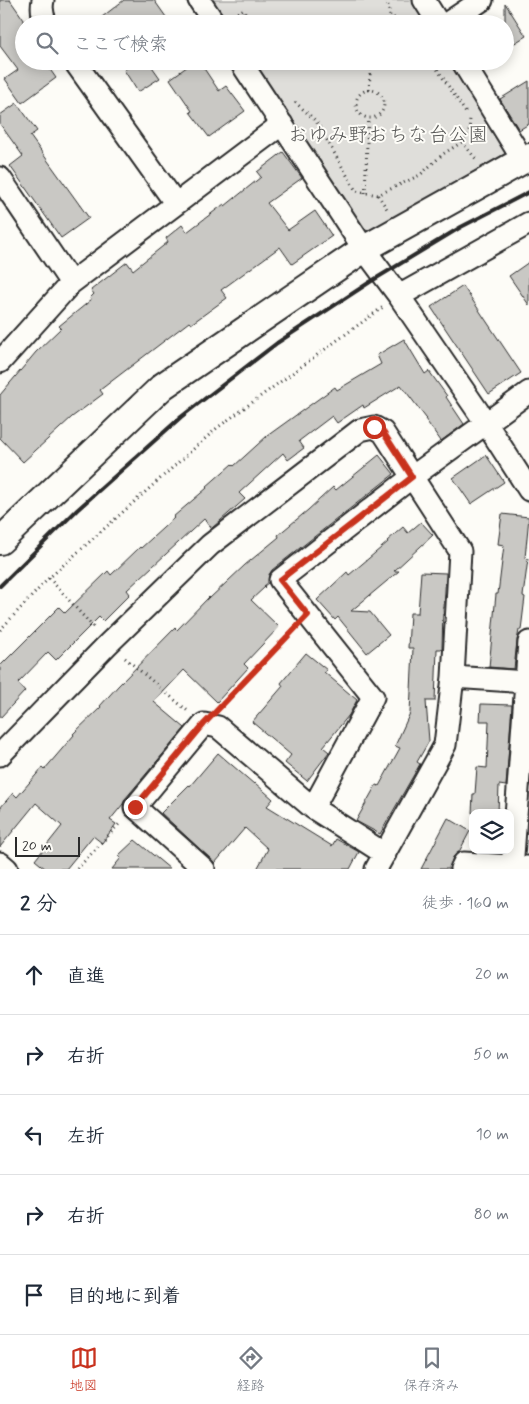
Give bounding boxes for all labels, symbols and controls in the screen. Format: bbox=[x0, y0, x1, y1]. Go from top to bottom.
search box bbox=[15, 15, 514, 70]
icon: search bbox=[33, 29, 61, 57]
text: ここで検索 bbox=[73, 32, 168, 57]
park label: おゆみ野おちな台公園 bbox=[288, 122, 488, 149]
route start bbox=[363, 416, 386, 439]
route end bbox=[124, 796, 147, 819]
map controls bbox=[469, 809, 514, 854]
button: layers bbox=[469, 809, 514, 854]
scale bar bbox=[15, 834, 80, 857]
text: 20 m bbox=[22, 837, 52, 855]
text: 2 分 bbox=[20, 890, 57, 918]
text: 徒歩 · 160 m bbox=[422, 893, 509, 914]
icon: ahead bbox=[20, 961, 48, 989]
text: 直進 bbox=[67, 964, 105, 989]
text: 20 m bbox=[475, 964, 509, 985]
icon: right bbox=[20, 1041, 48, 1069]
text: 右折 bbox=[67, 1044, 105, 1069]
text: 50 m bbox=[473, 1044, 509, 1065]
icon: left bbox=[20, 1121, 48, 1149]
text: 左折 bbox=[67, 1124, 105, 1149]
text: 10 m bbox=[476, 1124, 509, 1145]
icon: right bbox=[20, 1201, 48, 1229]
text: 右折 bbox=[67, 1204, 105, 1229]
text: 80 m bbox=[474, 1204, 509, 1225]
icon: arrive bbox=[20, 1281, 48, 1309]
text: 目的地に到着 bbox=[67, 1284, 181, 1309]
tab: 地図 bbox=[70, 1344, 98, 1395]
tab: 経路 bbox=[237, 1344, 265, 1395]
tab: 保存済み bbox=[404, 1344, 460, 1395]

